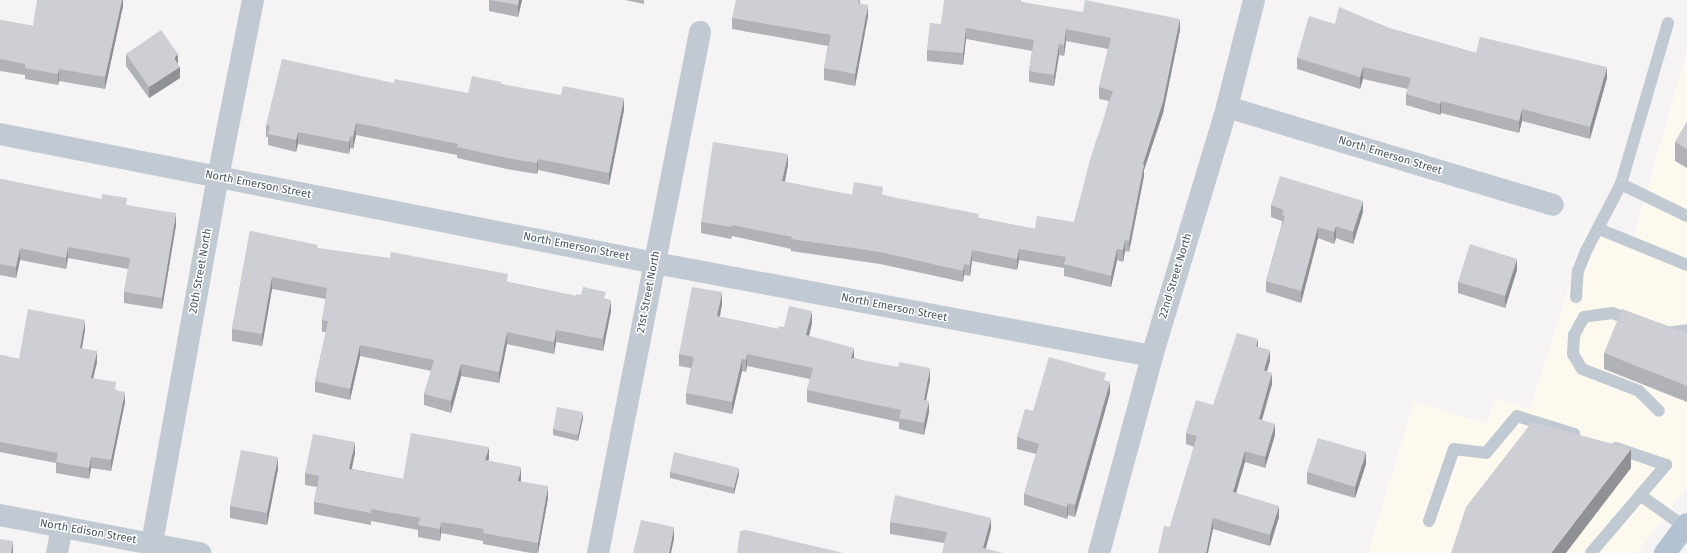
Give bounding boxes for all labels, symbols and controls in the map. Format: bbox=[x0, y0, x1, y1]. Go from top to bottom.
street label: North Emerson Street bbox=[1337, 134, 1443, 178]
street label: North Emerson Street bbox=[204, 168, 312, 202]
street label: 20th Street North bbox=[187, 227, 215, 315]
street label: North Emerson Street bbox=[522, 230, 630, 264]
street label: 22nd Street North bbox=[1157, 232, 1195, 320]
street label: 21st Street North bbox=[635, 250, 663, 334]
street label: North Emerson Street bbox=[840, 291, 948, 325]
street label: North Edison Street bbox=[39, 517, 137, 547]

